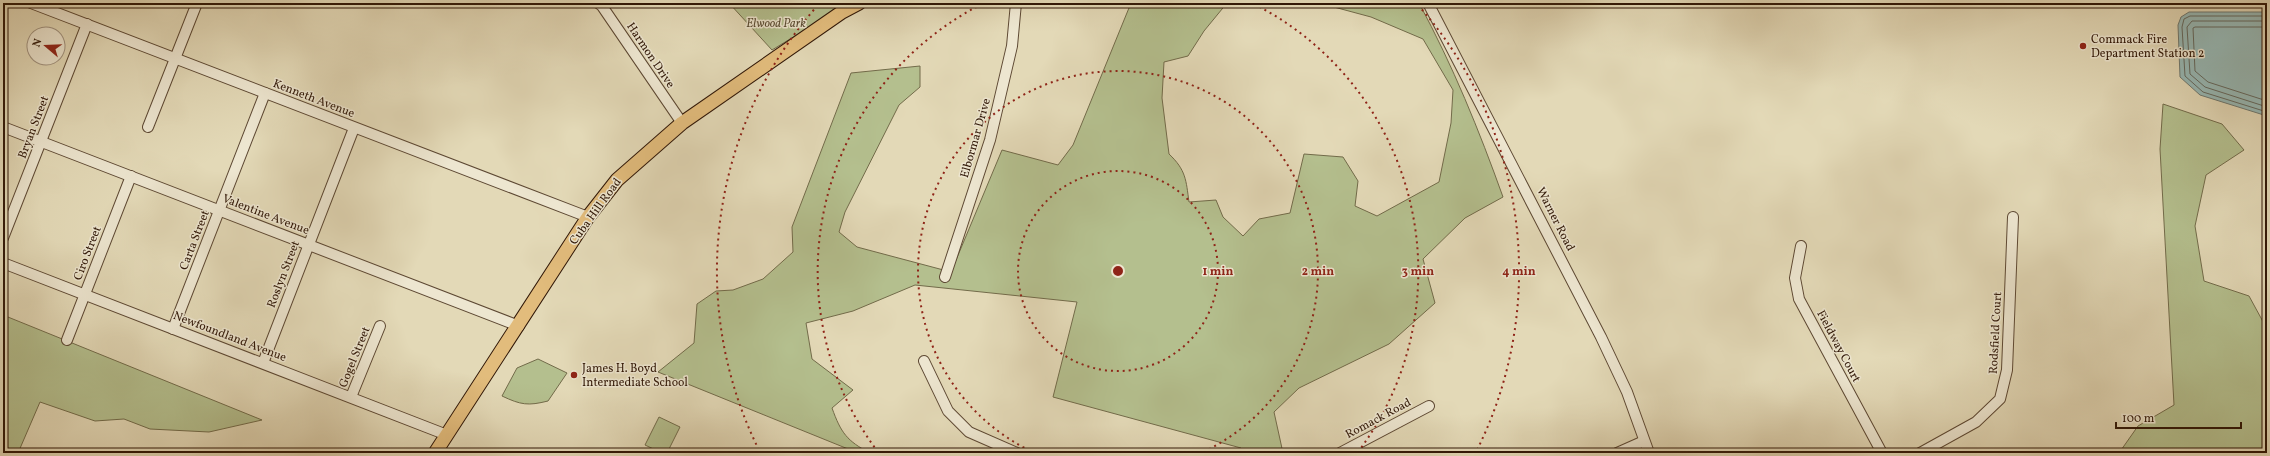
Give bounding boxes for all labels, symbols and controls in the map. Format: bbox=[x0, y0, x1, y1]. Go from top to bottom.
park label: Elwood Park bbox=[746, 16, 806, 32]
street label: Harmon Drive bbox=[622, 20, 678, 92]
north arrow bbox=[26, 26, 66, 66]
place label: Commack Fire Department Station 2 bbox=[2091, 32, 2204, 62]
text: N bbox=[30, 37, 46, 49]
marker: Commack Fire Department Station 2 bbox=[2078, 41, 2088, 51]
street label: Kenneth Avenue bbox=[270, 76, 357, 122]
street label: Bryan Street bbox=[15, 94, 53, 161]
street label: Elbormar Drive bbox=[957, 96, 995, 180]
street label: Cuba Hill Road bbox=[566, 175, 626, 248]
street label: Warner Road bbox=[1532, 185, 1578, 254]
street label: Valentine Avenue bbox=[220, 191, 312, 239]
street label: Carta Street bbox=[176, 208, 214, 273]
street label: Ciro Street bbox=[70, 224, 106, 283]
street label: Roslyn Street bbox=[264, 239, 304, 310]
centre of rings bbox=[1111, 264, 1125, 278]
text: 1 min bbox=[1203, 264, 1234, 280]
text: 2 min bbox=[1302, 264, 1334, 280]
text: 3 min bbox=[1402, 264, 1434, 280]
text: 4 min bbox=[1502, 264, 1536, 280]
street label: Rodsfield Court bbox=[1986, 291, 2006, 375]
street label: Newfoundland Avenue bbox=[171, 308, 289, 366]
street label: Fieldway Court bbox=[1812, 308, 1864, 385]
street label: Gogel Street bbox=[335, 325, 374, 390]
place label: James H. Boyd Intermediate School bbox=[582, 361, 688, 391]
marker: James H. Boyd Intermediate School bbox=[569, 370, 579, 380]
street label: Romack Road bbox=[1343, 395, 1414, 443]
scale bar bbox=[2116, 404, 2241, 430]
text: 100 m bbox=[2122, 411, 2155, 427]

